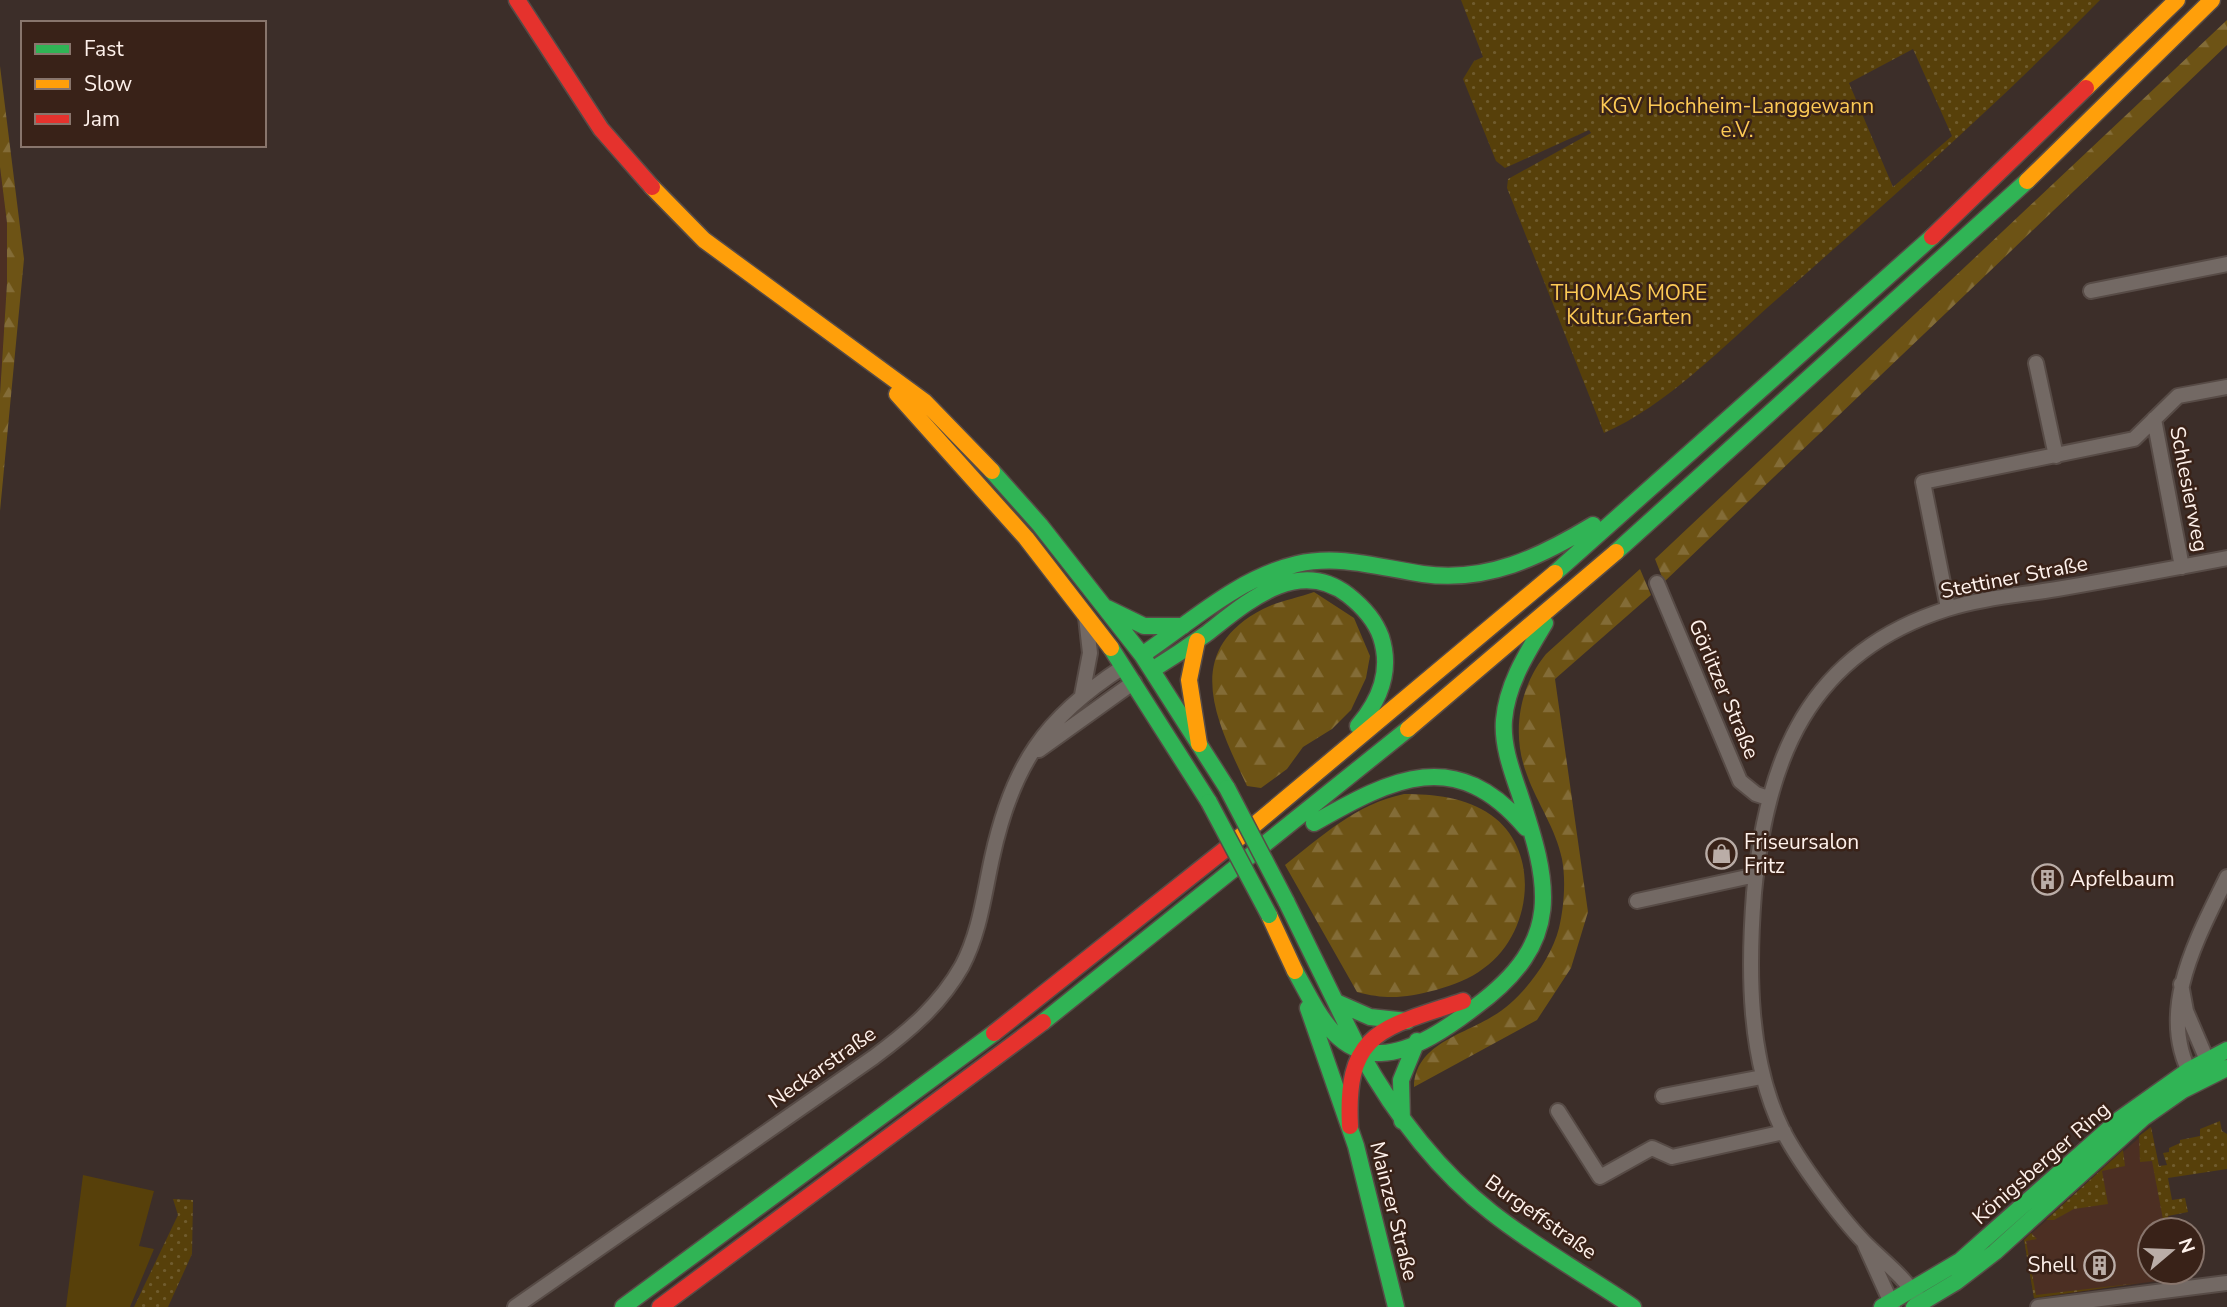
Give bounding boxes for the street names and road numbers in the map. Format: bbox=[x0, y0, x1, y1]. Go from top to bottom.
street label: Schlesierweg bbox=[2163, 424, 2215, 554]
street label: Stettiner Straße bbox=[1938, 549, 2090, 605]
street label: Görlitzer Straße bbox=[1682, 615, 1766, 763]
street label: Neckarstraße bbox=[763, 1020, 881, 1114]
street label: Königsberger Ring bbox=[1966, 1095, 2116, 1231]
street label: Mainzer Straße bbox=[1363, 1139, 1425, 1283]
street label: Burgeffstraße bbox=[1480, 1168, 1602, 1266]

